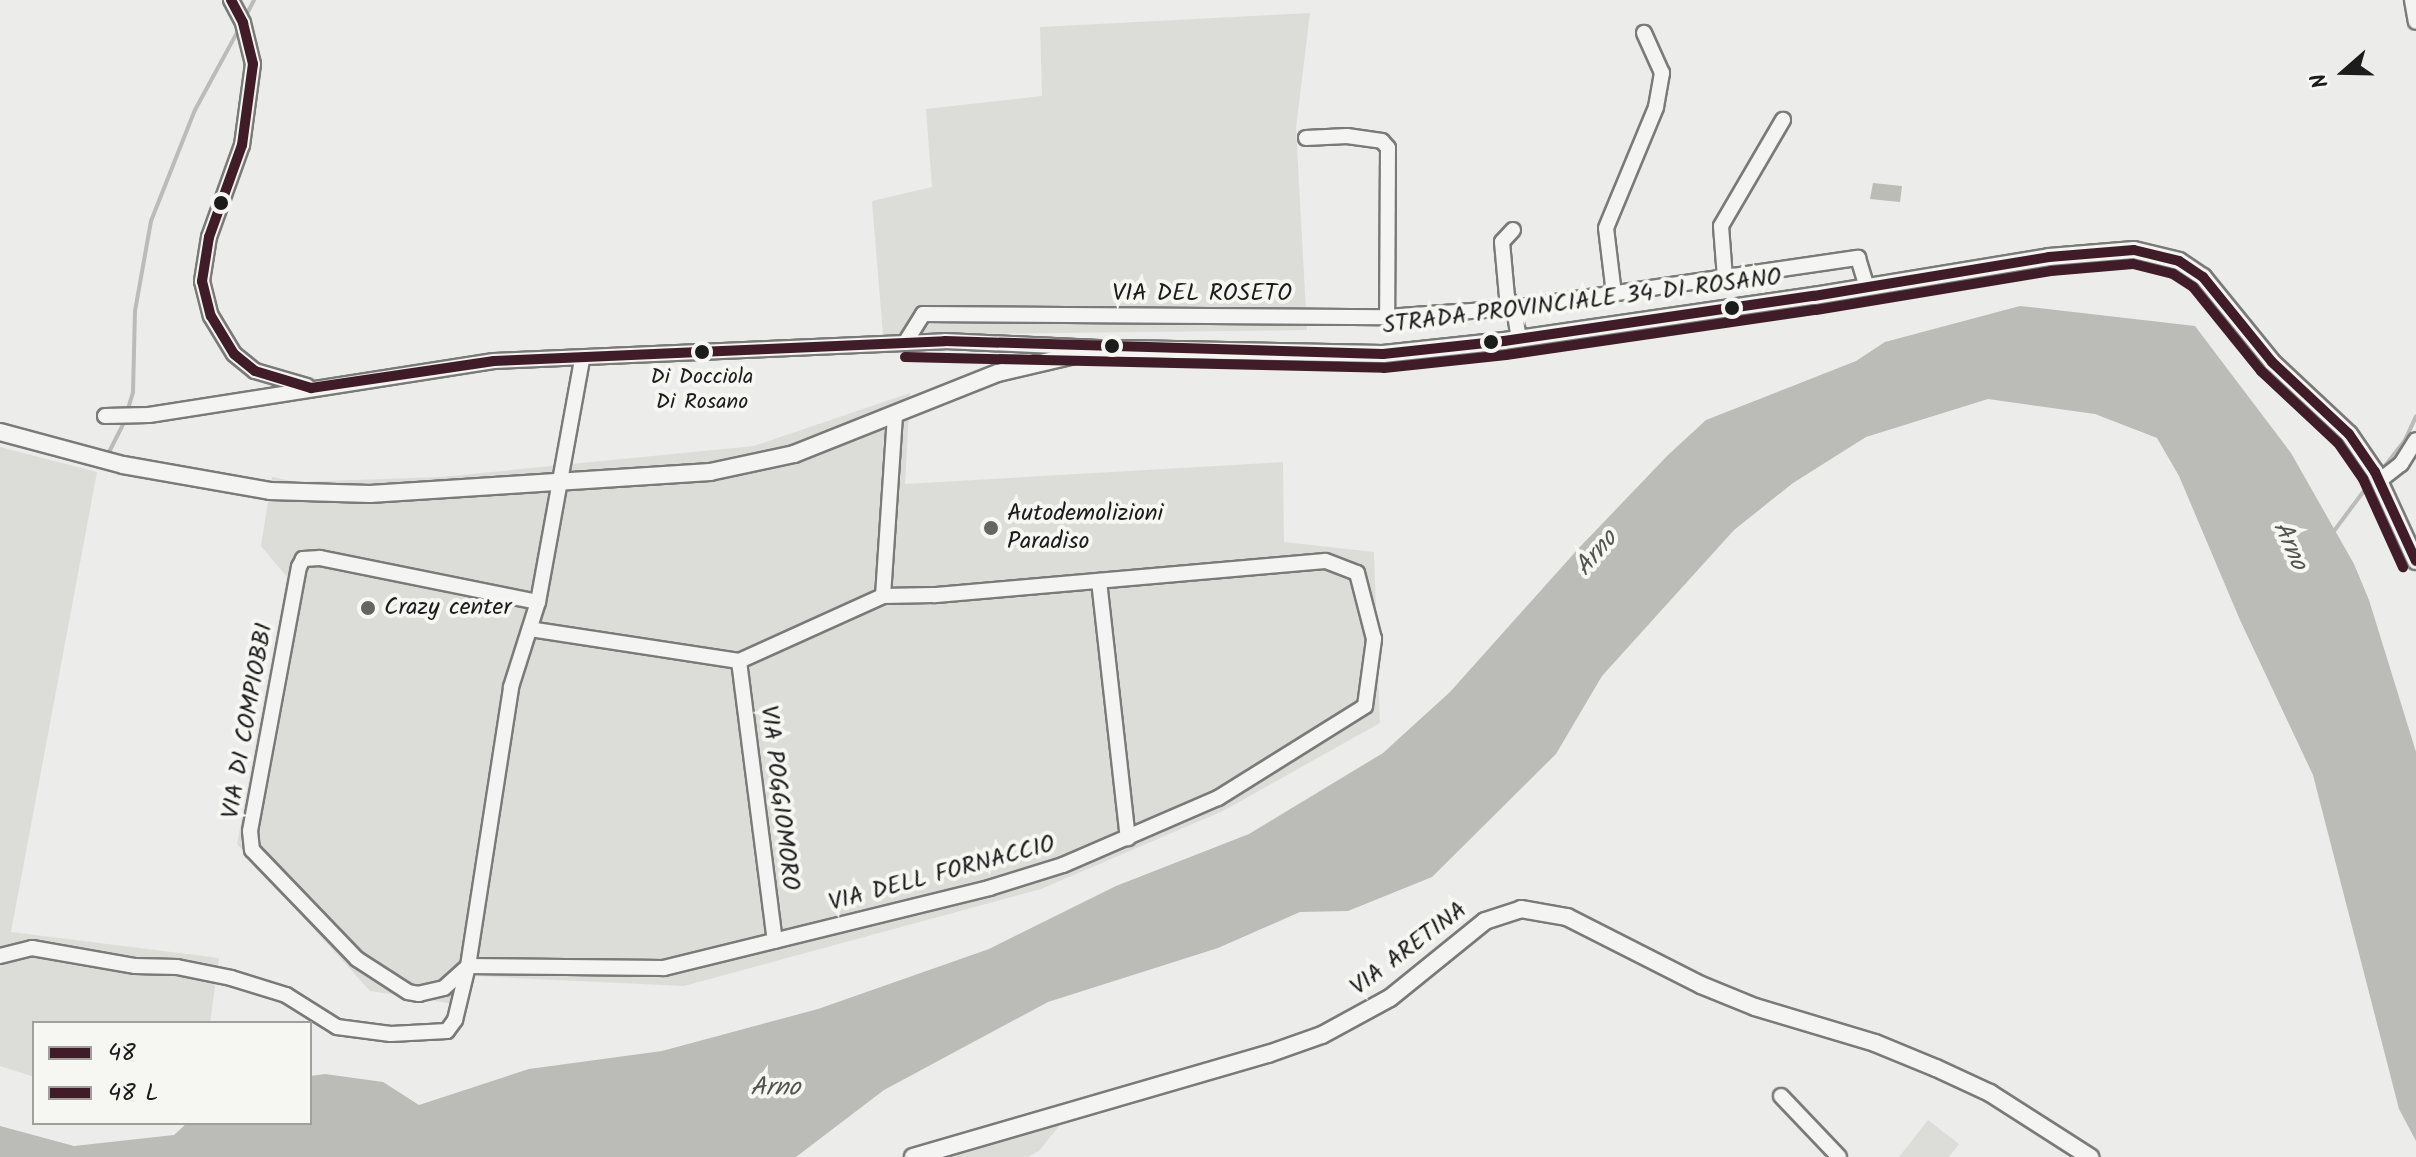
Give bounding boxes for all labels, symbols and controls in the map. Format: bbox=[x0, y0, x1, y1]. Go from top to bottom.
north arrow bbox=[2304, 32, 2384, 112]
text: N bbox=[2302, 68, 2340, 93]
unlabelled marker bbox=[213, 195, 229, 211]
street label: STRADA PROVINCIALE 34 DI ROSANO bbox=[1381, 263, 1783, 341]
street label: VIA DEL ROSETO bbox=[1112, 280, 1292, 308]
unlabelled marker bbox=[1724, 300, 1740, 316]
unlabelled marker bbox=[1483, 334, 1499, 350]
unlabelled marker bbox=[1104, 338, 1120, 354]
marker: Di Docciola Di Rosano bbox=[694, 344, 710, 360]
place label: Di Docciola Di Rosano bbox=[651, 364, 753, 416]
place label: Autodemolizioni Paradiso bbox=[1007, 500, 1163, 556]
water label: Arno bbox=[2265, 517, 2313, 575]
marker: Autodemolizioni Paradiso bbox=[982, 519, 1000, 537]
water label: Arno bbox=[1569, 525, 1625, 583]
place label: Crazy center bbox=[384, 594, 511, 622]
marker: Crazy center bbox=[359, 599, 377, 617]
street label: VIA DI COMPIOBBI bbox=[217, 621, 279, 821]
street label: VIA POGGIOMORO bbox=[753, 704, 805, 892]
street label: VIA DELL FORNACCIO bbox=[826, 830, 1058, 918]
street label: VIA ARETINA bbox=[1345, 896, 1473, 1002]
legend bbox=[32, 1021, 312, 1125]
text: 48 bbox=[108, 1034, 136, 1073]
water label: Arno bbox=[750, 1073, 800, 1105]
text: 48 L bbox=[108, 1074, 158, 1113]

